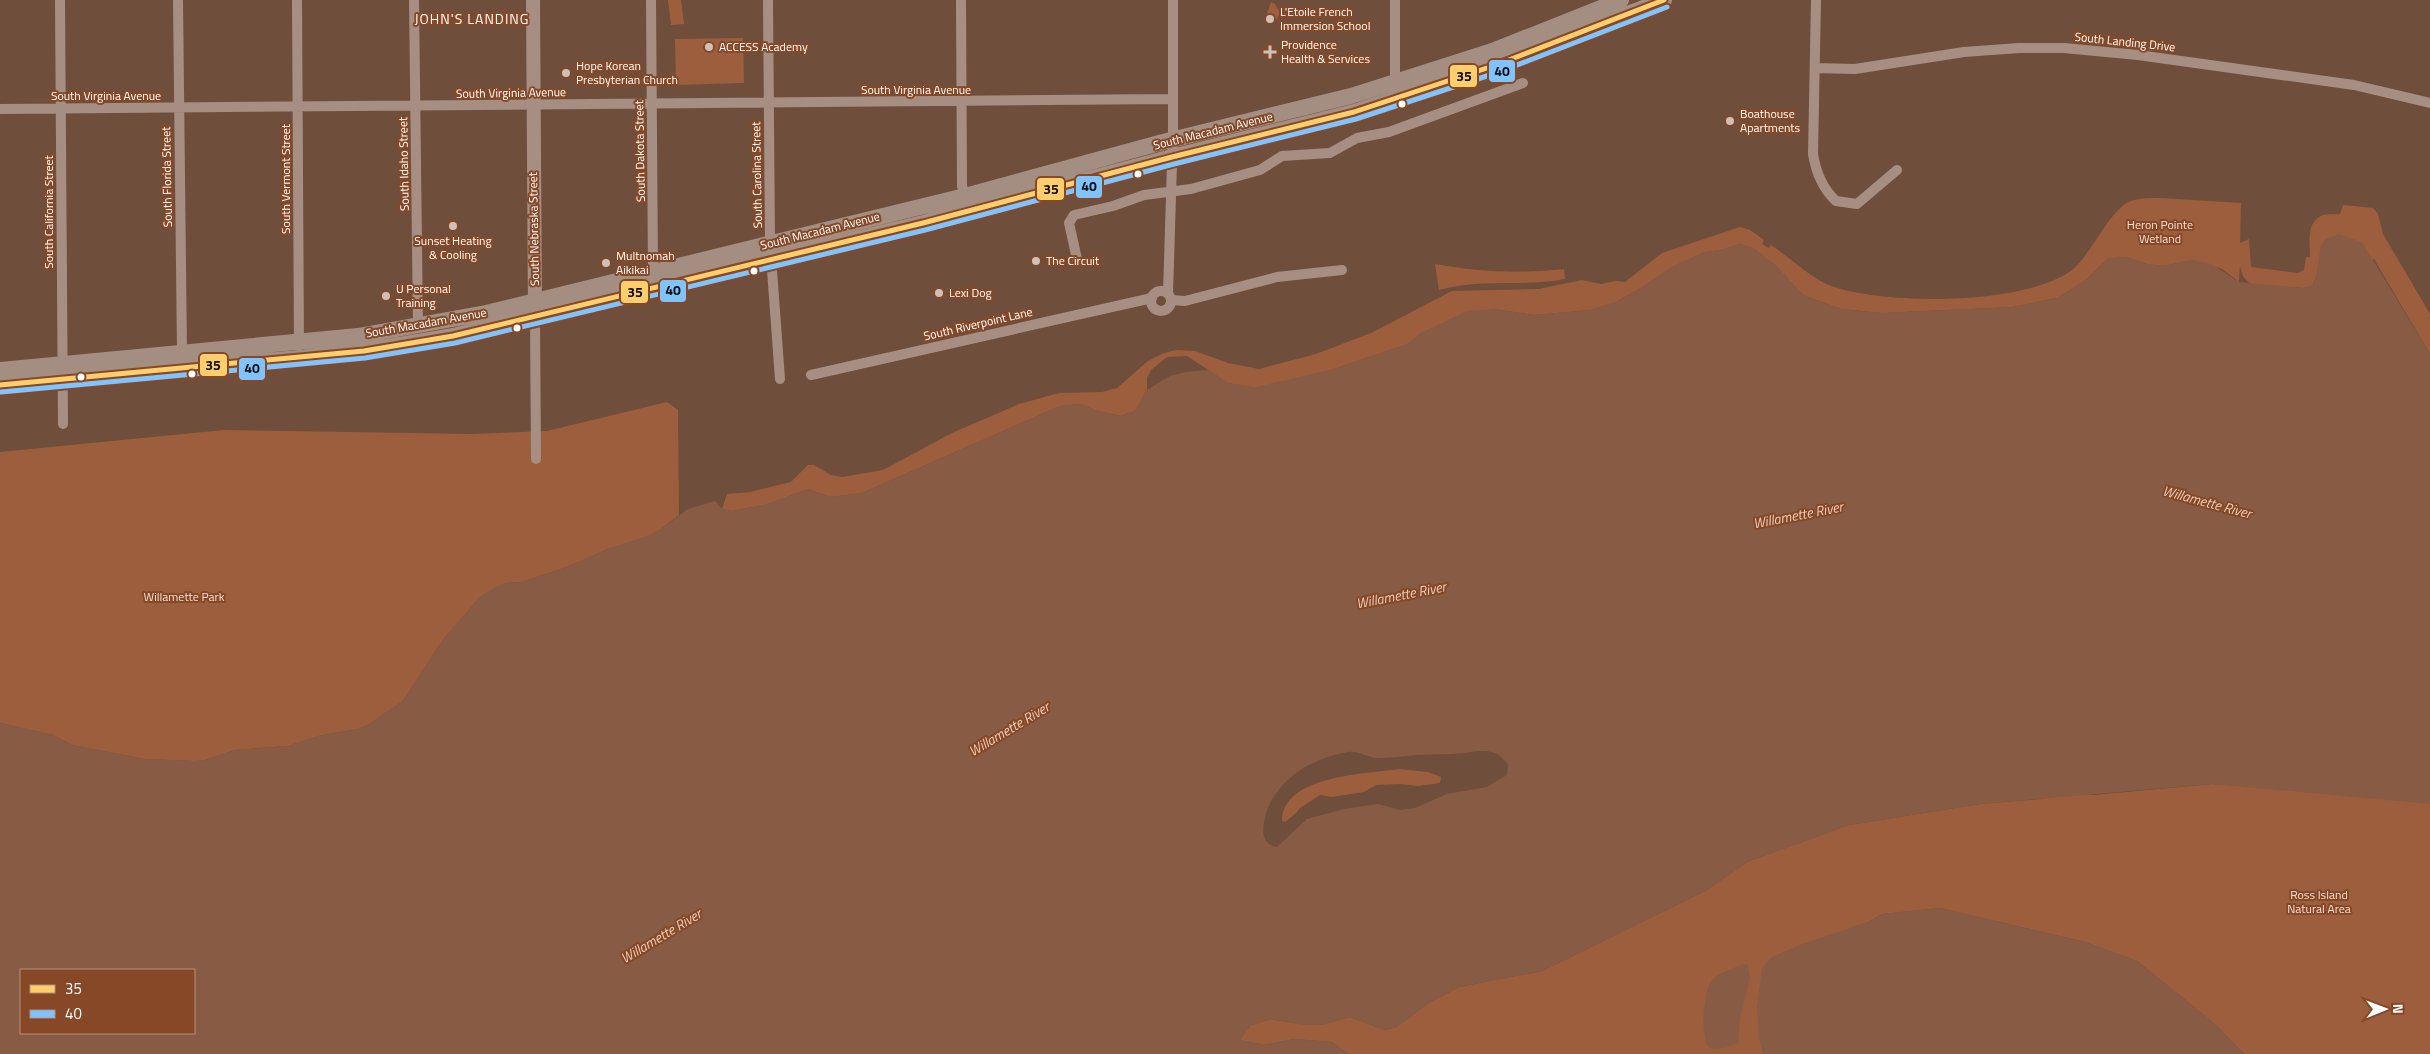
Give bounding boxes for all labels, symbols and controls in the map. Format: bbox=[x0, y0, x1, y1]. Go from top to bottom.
place label: L'Etoile French Immersion School bbox=[1280, 2, 1370, 35]
district label: JOHN'S LANDING bbox=[415, 8, 529, 29]
marker: L'Etoile French Immersion School bbox=[1264, 13, 1276, 25]
street label: South Landing Drive bbox=[2074, 27, 2176, 56]
place label: Providence Health & Services bbox=[1281, 35, 1370, 68]
place label: ACCESS Academy bbox=[719, 37, 808, 56]
marker: ACCESS Academy bbox=[703, 41, 715, 53]
marker: Providence Health & Services bbox=[1263, 45, 1277, 59]
place label: Hope Korean Presbyterian Church bbox=[576, 56, 678, 89]
line badge: 40 bbox=[1488, 59, 1516, 83]
text: 40 bbox=[1494, 60, 1510, 81]
line badge: 35 bbox=[1449, 64, 1478, 88]
text: 35 bbox=[1456, 65, 1472, 86]
marker: Hope Korean Presbyterian Church bbox=[560, 67, 572, 79]
street label: South Virginia Avenue bbox=[861, 80, 971, 99]
street label: South Virginia Avenue bbox=[456, 82, 566, 103]
street label: South Virginia Avenue bbox=[51, 86, 161, 105]
street label: South Dakota Street bbox=[629, 99, 650, 202]
unlabelled marker bbox=[1397, 99, 1407, 109]
place label: Boathouse Apartments bbox=[1740, 104, 1801, 137]
street label: South Macadam Avenue bbox=[1151, 106, 1275, 155]
marker: Boathouse Apartments bbox=[1724, 115, 1736, 127]
street label: South Idaho Street bbox=[393, 116, 414, 211]
street label: South Carolina Street bbox=[746, 121, 767, 229]
street label: South Vermont Street bbox=[276, 123, 295, 234]
street label: South Florida Street bbox=[156, 126, 177, 227]
street label: South California Street bbox=[39, 154, 58, 269]
unlabelled marker bbox=[1133, 169, 1143, 179]
street label: South Nebraska Street bbox=[523, 171, 544, 286]
line badge: 40 bbox=[1075, 175, 1103, 199]
text: 40 bbox=[1081, 175, 1097, 196]
line badge: 35 bbox=[1036, 177, 1065, 201]
text: 35 bbox=[1043, 178, 1059, 199]
street label: South Macadam Avenue bbox=[758, 206, 882, 255]
park label: Heron Pointe Wetland bbox=[2127, 215, 2193, 248]
marker: Sunset Heating & Cooling bbox=[447, 220, 459, 232]
place label: Sunset Heating & Cooling bbox=[414, 231, 492, 264]
place label: Multnomah Aikikai bbox=[616, 246, 675, 279]
place label: The Circuit bbox=[1046, 251, 1100, 270]
marker: The Circuit bbox=[1030, 255, 1042, 267]
marker: Multnomah Aikikai bbox=[600, 257, 612, 269]
unlabelled marker bbox=[749, 266, 759, 276]
place label: U Personal Training bbox=[396, 279, 451, 312]
line badge: 40 bbox=[659, 279, 687, 303]
text: 40 bbox=[665, 279, 681, 300]
line badge: 35 bbox=[620, 280, 649, 304]
text: 35 bbox=[627, 281, 643, 302]
place label: Lexi Dog bbox=[949, 283, 992, 302]
marker: Lexi Dog bbox=[933, 287, 945, 299]
marker: U Personal Training bbox=[380, 290, 392, 302]
street label: South Riverpoint Lane bbox=[922, 302, 1034, 345]
street label: South Macadam Avenue bbox=[364, 303, 488, 342]
unlabelled marker bbox=[512, 323, 522, 333]
line badge: 35 bbox=[199, 353, 228, 377]
text: 35 bbox=[205, 354, 221, 375]
line badge: 40 bbox=[238, 357, 266, 381]
text: 40 bbox=[244, 357, 260, 378]
unlabelled marker bbox=[187, 369, 197, 379]
unlabelled marker bbox=[76, 372, 86, 382]
water label: Willamette River bbox=[2160, 480, 2255, 524]
water label: Willamette River bbox=[1751, 495, 1846, 534]
water label: Willamette River bbox=[1354, 575, 1449, 614]
park label: Willamette Park bbox=[144, 587, 225, 606]
water label: Willamette River bbox=[964, 695, 1055, 761]
park label: Ross Island Natural Area bbox=[2287, 885, 2351, 918]
water label: Willamette River bbox=[616, 902, 707, 968]
legend bbox=[20, 969, 195, 1034]
text: 35 bbox=[65, 977, 82, 1000]
north arrow bbox=[2360, 984, 2410, 1034]
text: 40 bbox=[65, 1002, 82, 1025]
text: N bbox=[2388, 1004, 2409, 1014]

